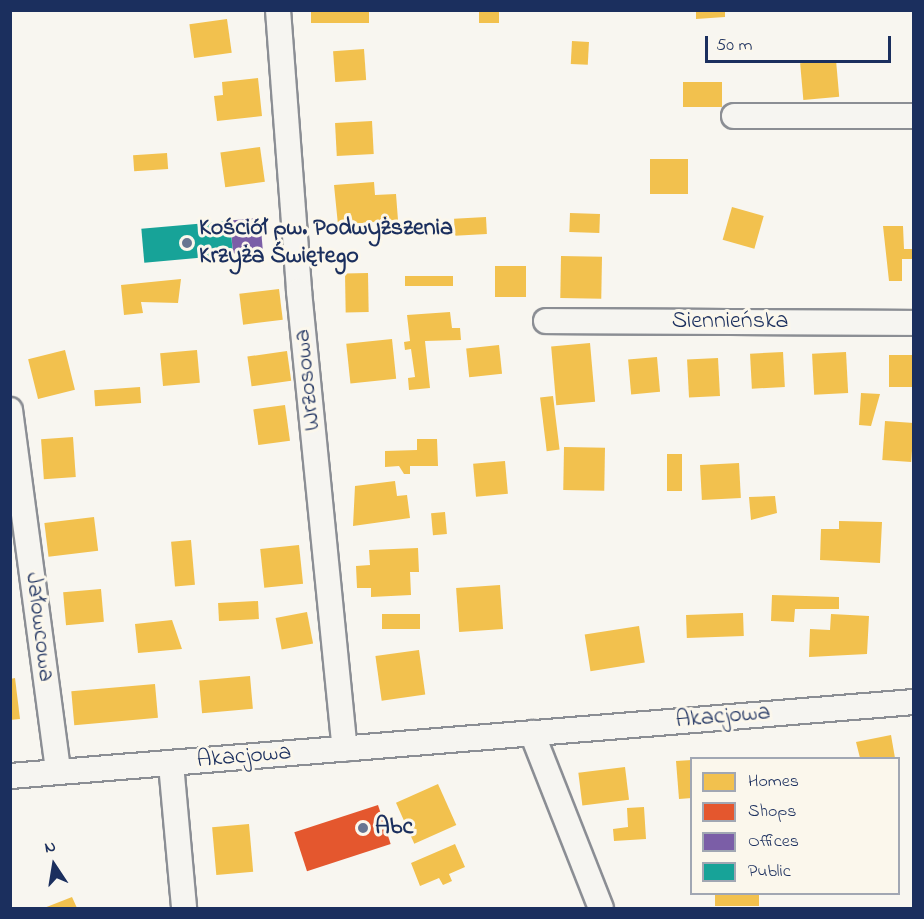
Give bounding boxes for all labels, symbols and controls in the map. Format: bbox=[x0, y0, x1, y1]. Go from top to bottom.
scale bar bbox=[708, 24, 894, 62]
text: 50 m bbox=[716, 33, 753, 59]
place label: Kościół pw. Podwyższenia Krzyża Świętego bbox=[199, 215, 453, 271]
marker: Kościół pw. Podwyższenia Krzyża Świętego bbox=[180, 236, 194, 250]
street label: Siennieńska bbox=[672, 308, 788, 336]
street label: Wrzosowa bbox=[288, 328, 328, 432]
street label: Jałowcowa bbox=[18, 571, 60, 683]
street label: Akacjowa bbox=[674, 699, 772, 735]
street label: Akacjowa bbox=[195, 739, 293, 775]
legend bbox=[690, 757, 900, 895]
text: Homes bbox=[748, 769, 799, 795]
text: Shops bbox=[748, 799, 796, 825]
place label: Abc bbox=[375, 814, 413, 842]
marker: Abc bbox=[356, 821, 370, 835]
text: Offices bbox=[748, 829, 799, 855]
north arrow bbox=[24, 835, 84, 895]
text: N bbox=[42, 835, 58, 860]
text: Public bbox=[748, 859, 791, 885]

